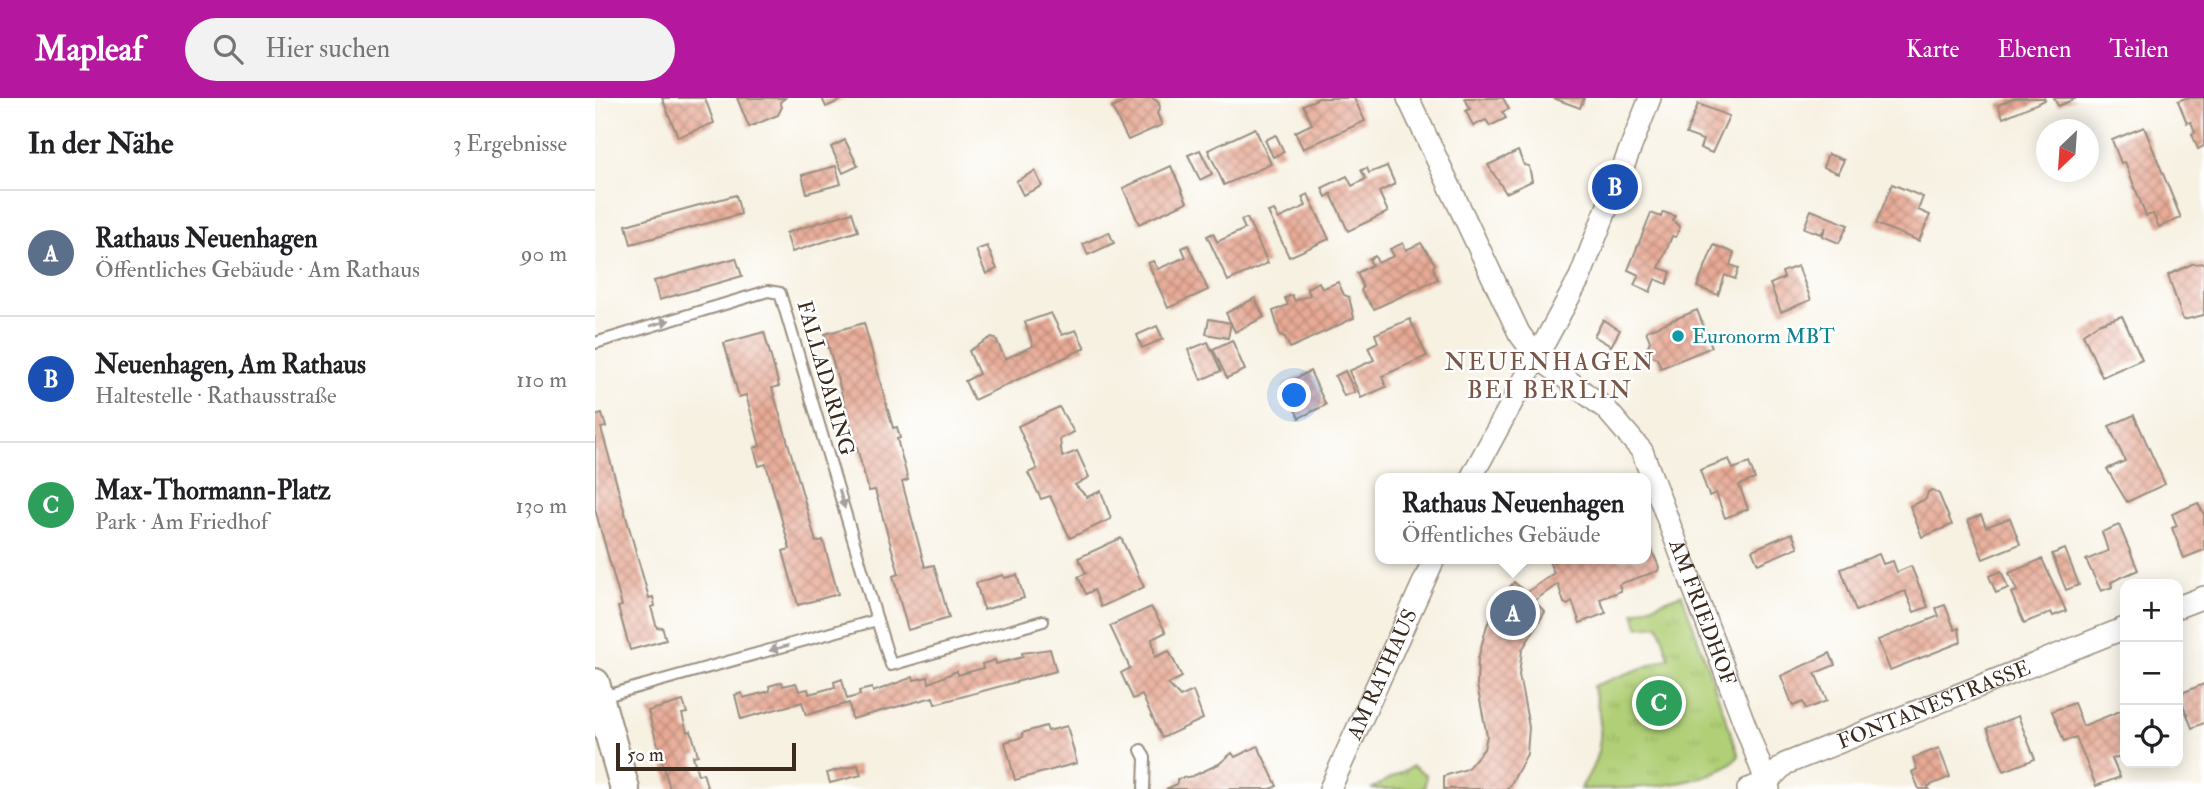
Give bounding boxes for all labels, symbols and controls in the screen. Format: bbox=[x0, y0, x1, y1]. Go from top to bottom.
search box bbox=[185, 18, 675, 81]
text: Mapleaf bbox=[35, 29, 143, 70]
icon: search bbox=[209, 30, 247, 68]
text: Hier suchen bbox=[265, 33, 390, 65]
text: Karte bbox=[1906, 34, 1959, 65]
text: Ebenen bbox=[1997, 34, 2071, 65]
text: Teilen bbox=[2109, 34, 2169, 65]
north arrow bbox=[2036, 119, 2099, 182]
text: In der Nähe bbox=[28, 125, 173, 162]
text: 3 Ergebnisse bbox=[453, 129, 567, 158]
pin: B bbox=[1592, 161, 1638, 213]
text: Rathaus Neuenhagen bbox=[95, 223, 318, 255]
text: A bbox=[44, 239, 58, 268]
text: 90 m bbox=[521, 239, 567, 268]
text: Öffentliches Gebäude · Am Rathaus bbox=[95, 255, 420, 284]
street label: FALLADARING bbox=[791, 298, 861, 459]
one-way arrow bbox=[650, 318, 671, 328]
place label: Euronorm MBT bbox=[1692, 323, 1835, 350]
marker: Euronorm MBT bbox=[1670, 328, 1686, 344]
district label: NEUENHAGEN BEI BERLIN bbox=[1444, 347, 1656, 406]
text: Neuenhagen, Am Rathaus bbox=[95, 349, 366, 381]
text: B bbox=[43, 365, 59, 394]
text: 110 m bbox=[516, 365, 567, 394]
your location bbox=[1277, 378, 1311, 412]
text: Haltestelle · Rathausstraße bbox=[95, 381, 337, 410]
popup bbox=[1375, 473, 1651, 564]
text: Max-Thormann-Platz bbox=[95, 475, 331, 507]
text: Rathaus Neuenhagen bbox=[1402, 488, 1624, 520]
one-way arrow bbox=[837, 489, 847, 510]
text: C bbox=[43, 491, 59, 520]
text: 130 m bbox=[515, 491, 567, 520]
text: Park · Am Friedhof bbox=[95, 507, 268, 536]
text: Öffentliches Gebäude bbox=[1402, 520, 1600, 549]
street label: AM FRIEDHOF bbox=[1662, 535, 1742, 689]
map controls bbox=[2120, 579, 2183, 768]
button: + bbox=[2120, 579, 2183, 642]
pin: A bbox=[1490, 587, 1536, 639]
street label: AM RATHAUS bbox=[1341, 605, 1424, 745]
button: − bbox=[2120, 642, 2183, 705]
one-way arrow bbox=[768, 643, 789, 653]
street label: FONTANESTRASSE bbox=[1834, 654, 2034, 756]
pin: C bbox=[1636, 677, 1682, 729]
button: locate bbox=[2120, 705, 2183, 768]
scale bar bbox=[616, 740, 796, 772]
text: 50 m bbox=[627, 743, 664, 767]

